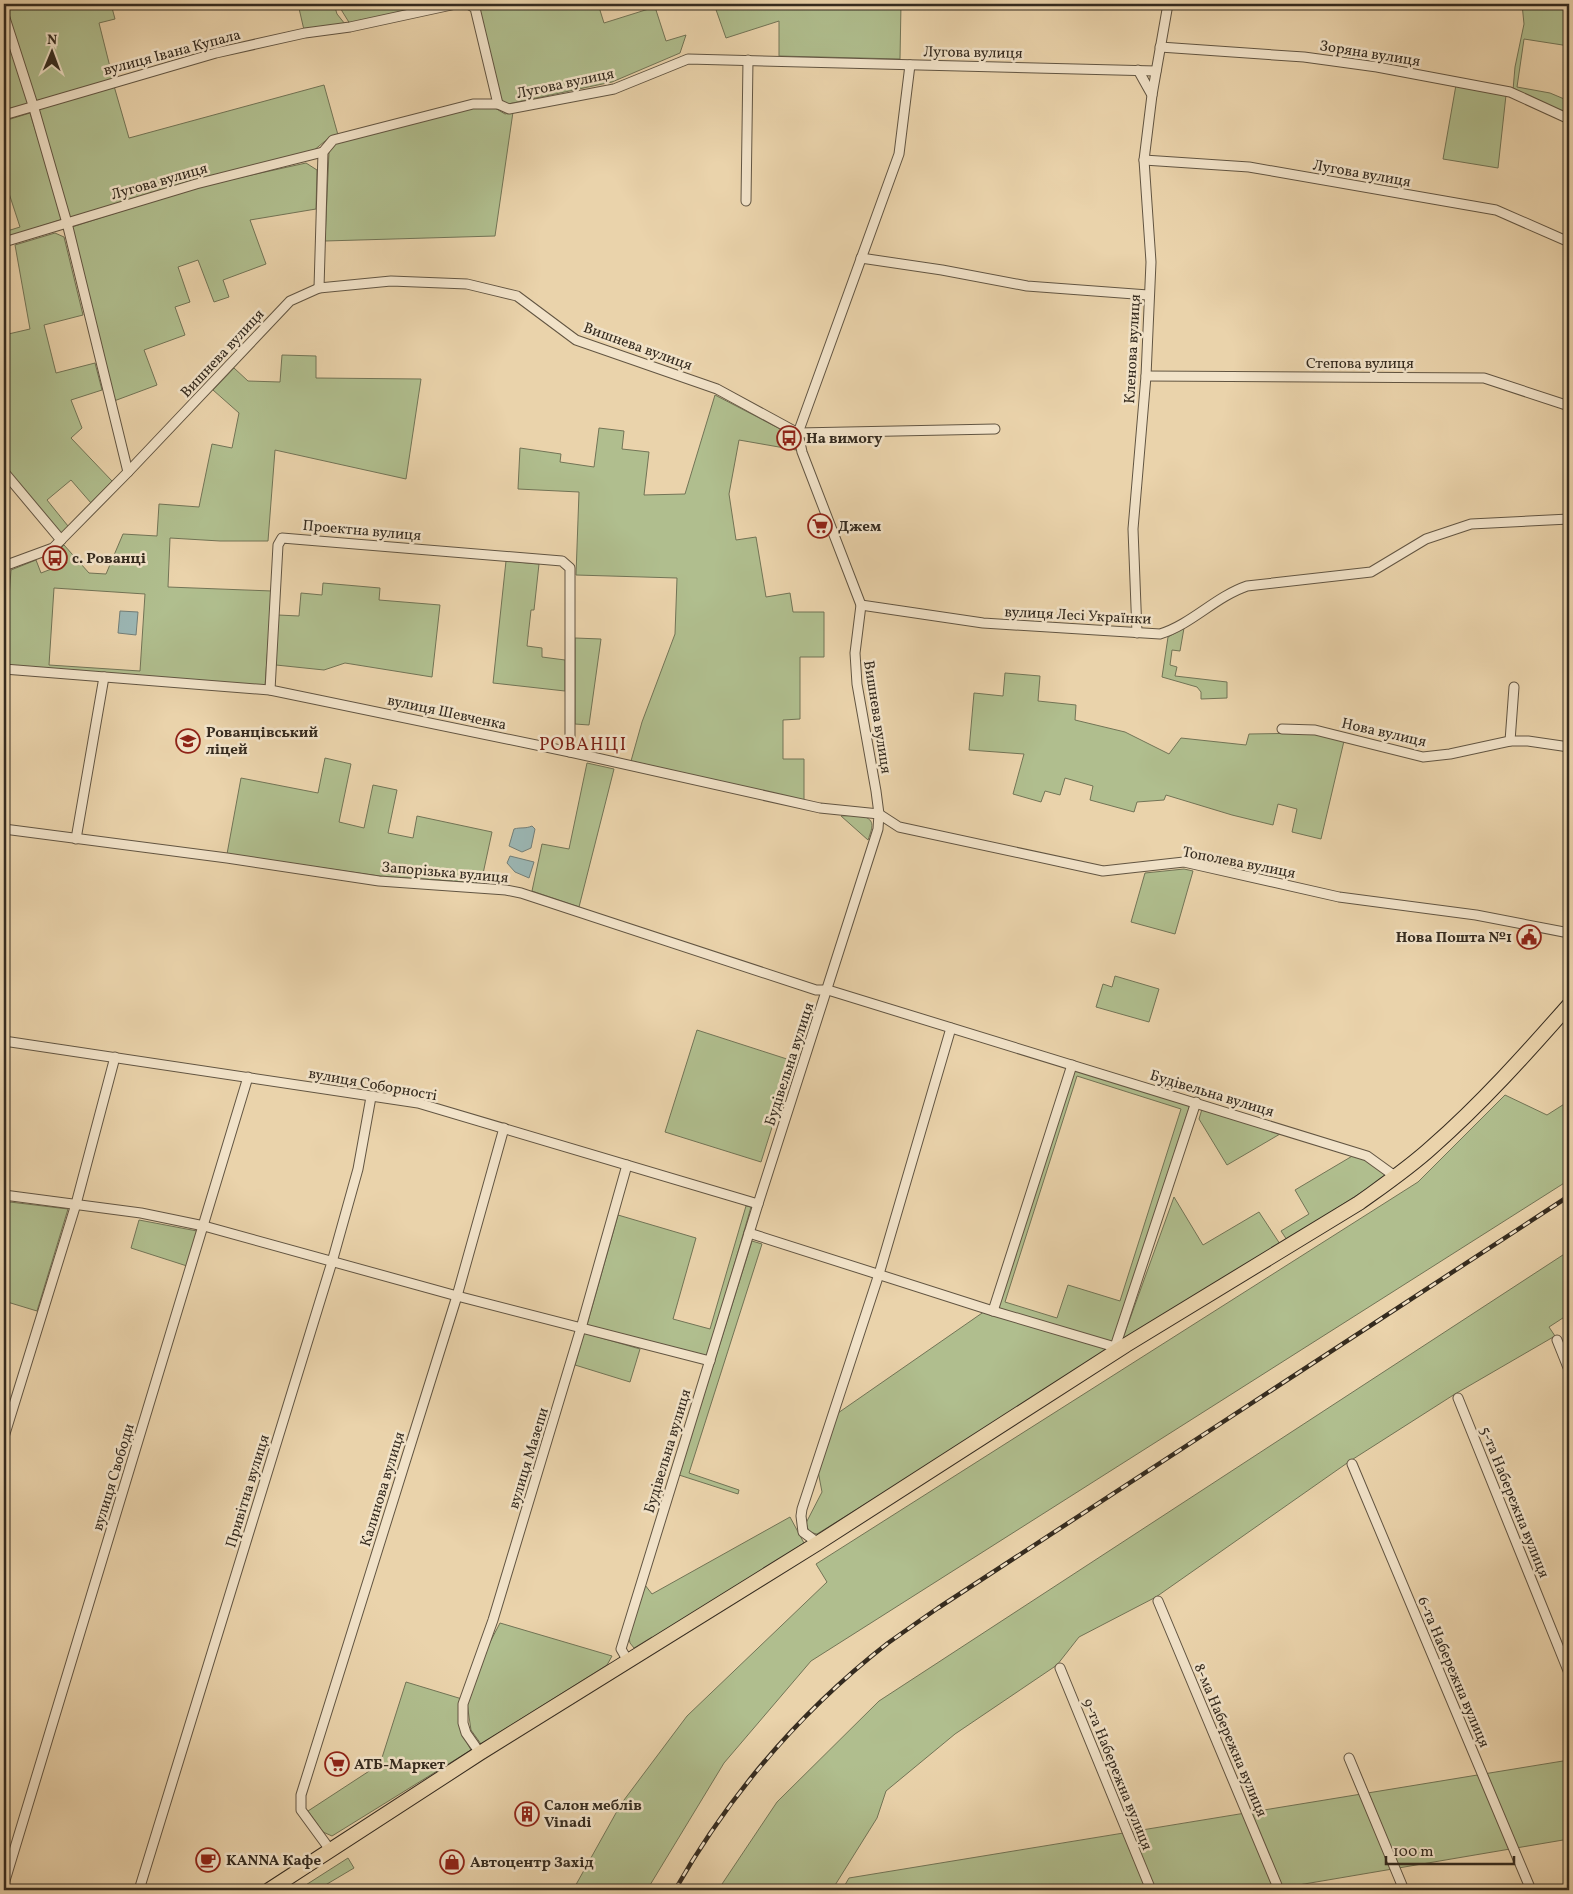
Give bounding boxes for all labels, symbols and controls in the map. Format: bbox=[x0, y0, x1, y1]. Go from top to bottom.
street label: вулиця Івана Купала bbox=[101, 25, 243, 82]
north arrow bbox=[28, 28, 78, 78]
text: N bbox=[47, 31, 57, 50]
street label: Зоряна вулиця bbox=[1318, 36, 1422, 73]
street label: Лугова вулиця bbox=[923, 42, 1023, 65]
street label: Лугова вулиця bbox=[515, 64, 616, 105]
street label: Лугова вулиця bbox=[1311, 156, 1413, 193]
street label: Лугова вулиця bbox=[109, 159, 210, 206]
street label: Кленова вулиця bbox=[1120, 294, 1147, 404]
street label: Вишнева вулиця bbox=[176, 305, 270, 403]
street label: Вишнева вулиця bbox=[580, 318, 695, 377]
street label: Степова вулиця bbox=[1306, 354, 1414, 375]
bus stop icon: На вимогу bbox=[776, 425, 802, 451]
place label: На вимогу bbox=[806, 429, 883, 450]
supermarket icon: Джем bbox=[807, 513, 833, 539]
street label: Проектна вулиця bbox=[302, 516, 422, 547]
place label: Джем bbox=[838, 517, 881, 538]
bus stop icon: с. Рованці bbox=[42, 545, 68, 571]
place label: с. Рованці bbox=[72, 549, 146, 570]
street label: вулиця Лесі Українки bbox=[1004, 602, 1152, 631]
street label: Вишнева вулиця bbox=[857, 659, 896, 776]
street label: вулиця Шевченка bbox=[385, 691, 508, 736]
street label: Нова вулиця bbox=[1339, 714, 1428, 753]
place label: Рованцівський ліцей bbox=[206, 723, 318, 761]
school or university icon: Рованцівський ліцей bbox=[175, 728, 201, 754]
district label: РОВАНЦІ bbox=[539, 733, 627, 758]
street label: Тополева вулиця bbox=[1180, 842, 1297, 885]
street label: Запорізька вулиця bbox=[381, 857, 509, 890]
public building icon: Нова Пошта №1 bbox=[1516, 924, 1542, 950]
place label: Нова Пошта №1 bbox=[1396, 928, 1512, 949]
street label: Будівельна вулиця bbox=[761, 1000, 820, 1129]
street label: вулиця Соборності bbox=[307, 1064, 439, 1107]
street label: Будівельна вулиця bbox=[1147, 1066, 1276, 1123]
street label: Будівельна вулиця bbox=[640, 1387, 697, 1516]
street label: вулиця Мазепи bbox=[504, 1405, 555, 1512]
street label: вулиця Свободи bbox=[88, 1421, 141, 1534]
street label: 5-та Набережна вулиця bbox=[1474, 1424, 1554, 1581]
street label: Калинова вулиця bbox=[356, 1429, 411, 1550]
street label: Привітна вулиця bbox=[221, 1432, 276, 1551]
street label: 6-та Набережна вулиця bbox=[1411, 1594, 1494, 1751]
street label: 8-ма Набережна вулиця bbox=[1188, 1661, 1272, 1821]
street label: 9-та Набережна вулиця bbox=[1076, 1695, 1157, 1854]
supermarket icon: АТБ-Маркет bbox=[324, 1751, 350, 1777]
place label: АТБ-Маркет bbox=[354, 1755, 446, 1776]
place label: Салон меблів Vinadi bbox=[544, 1796, 642, 1834]
building icon: Салон меблів Vinadi bbox=[514, 1801, 540, 1827]
scale bar bbox=[1386, 1834, 1513, 1866]
text: 100 m bbox=[1393, 1842, 1433, 1863]
cafe icon: KANNA Кафе bbox=[195, 1847, 221, 1873]
shop icon: Автоцентр Захід bbox=[439, 1849, 465, 1875]
place label: KANNA Кафе bbox=[226, 1851, 321, 1872]
place label: Автоцентр Захід bbox=[470, 1853, 594, 1874]

